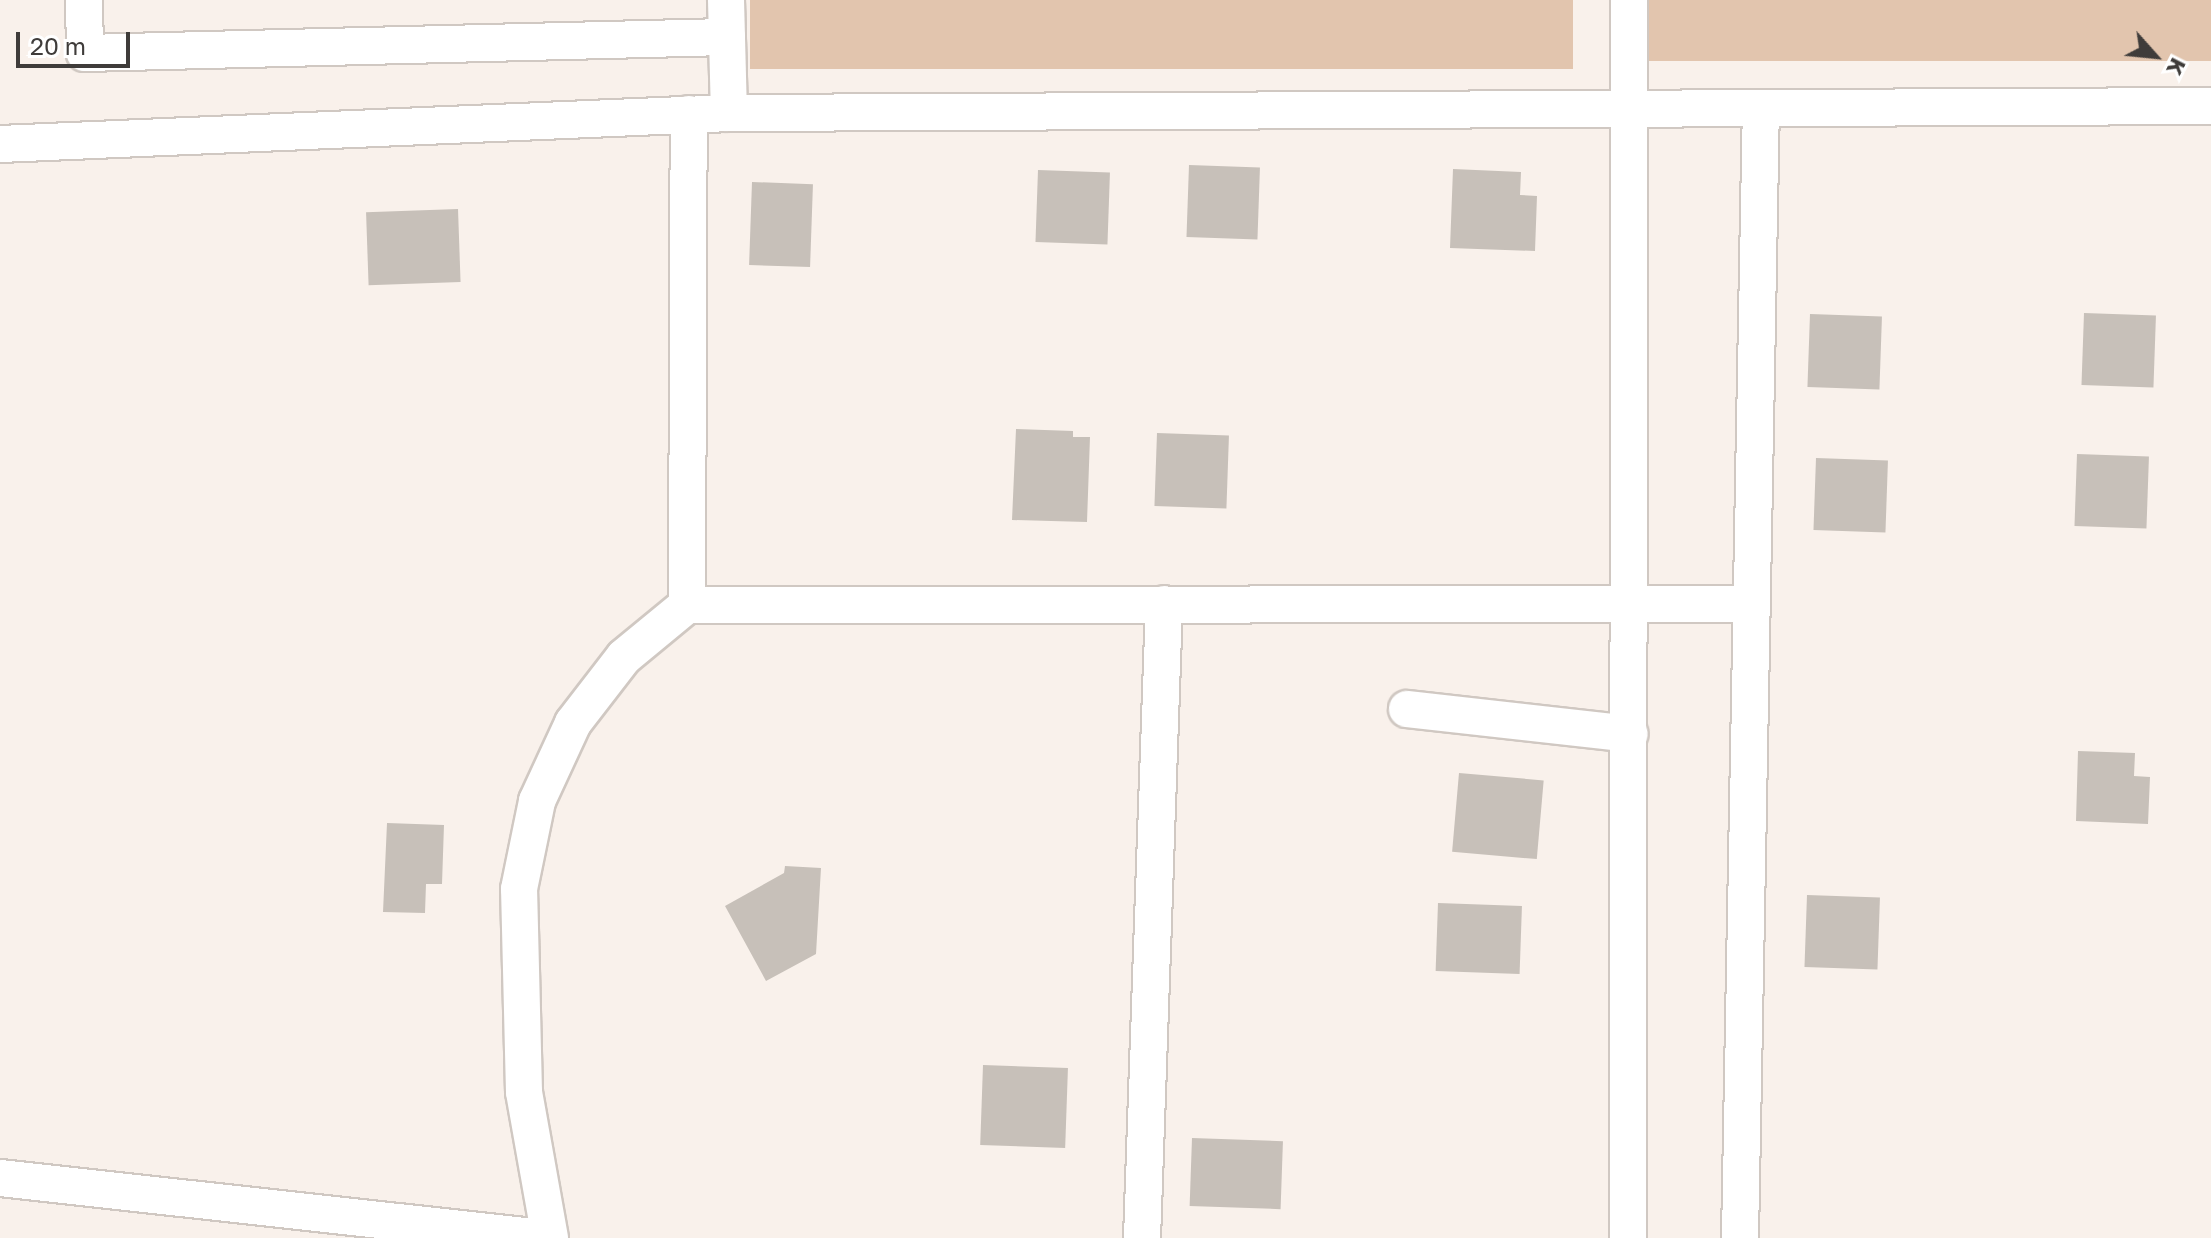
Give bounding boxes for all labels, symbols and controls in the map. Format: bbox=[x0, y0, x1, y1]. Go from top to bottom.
scale bar bbox=[20, 16, 134, 66]
north arrow bbox=[2115, 16, 2195, 96]
text: 20 m bbox=[30, 31, 86, 60]
text: K bbox=[2161, 54, 2192, 80]

